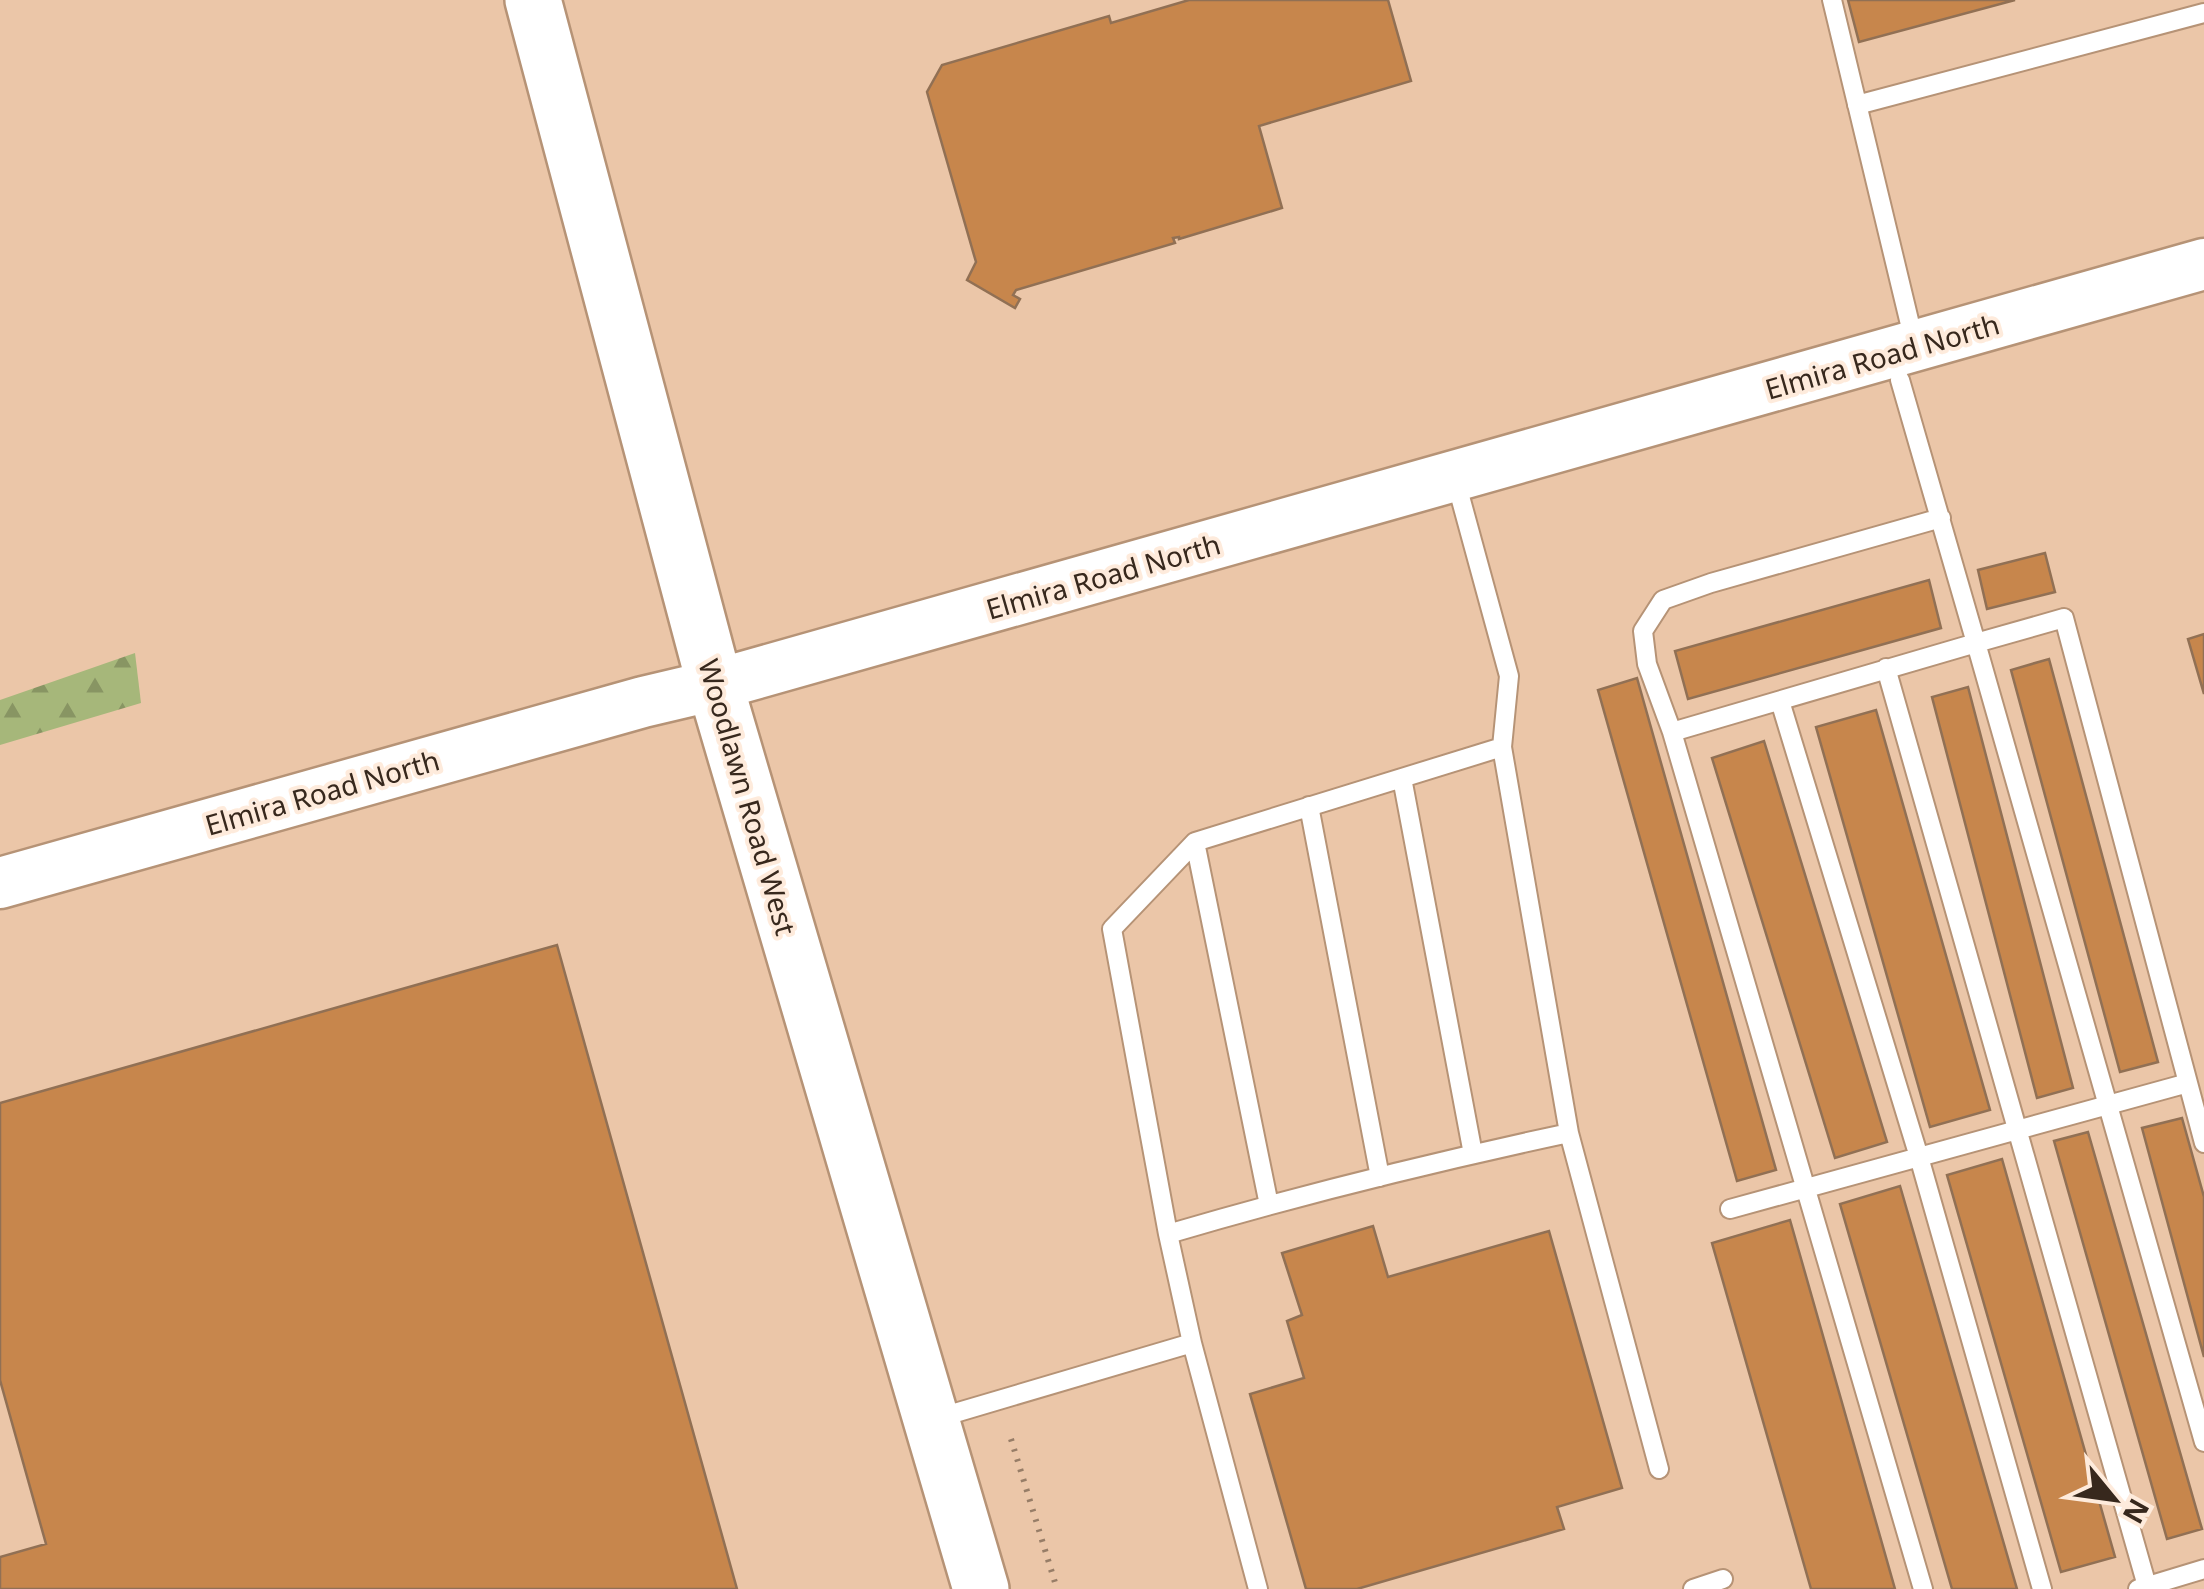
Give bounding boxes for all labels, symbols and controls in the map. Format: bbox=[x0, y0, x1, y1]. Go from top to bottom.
street label: Elmira Road North bbox=[1760, 304, 2004, 408]
street label: Elmira Road North bbox=[981, 524, 1225, 628]
street label: Woodlawn Road West bbox=[690, 655, 806, 939]
street label: Elmira Road North bbox=[200, 740, 444, 844]
north arrow bbox=[2064, 1449, 2164, 1549]
text: N bbox=[2115, 1492, 2159, 1531]

